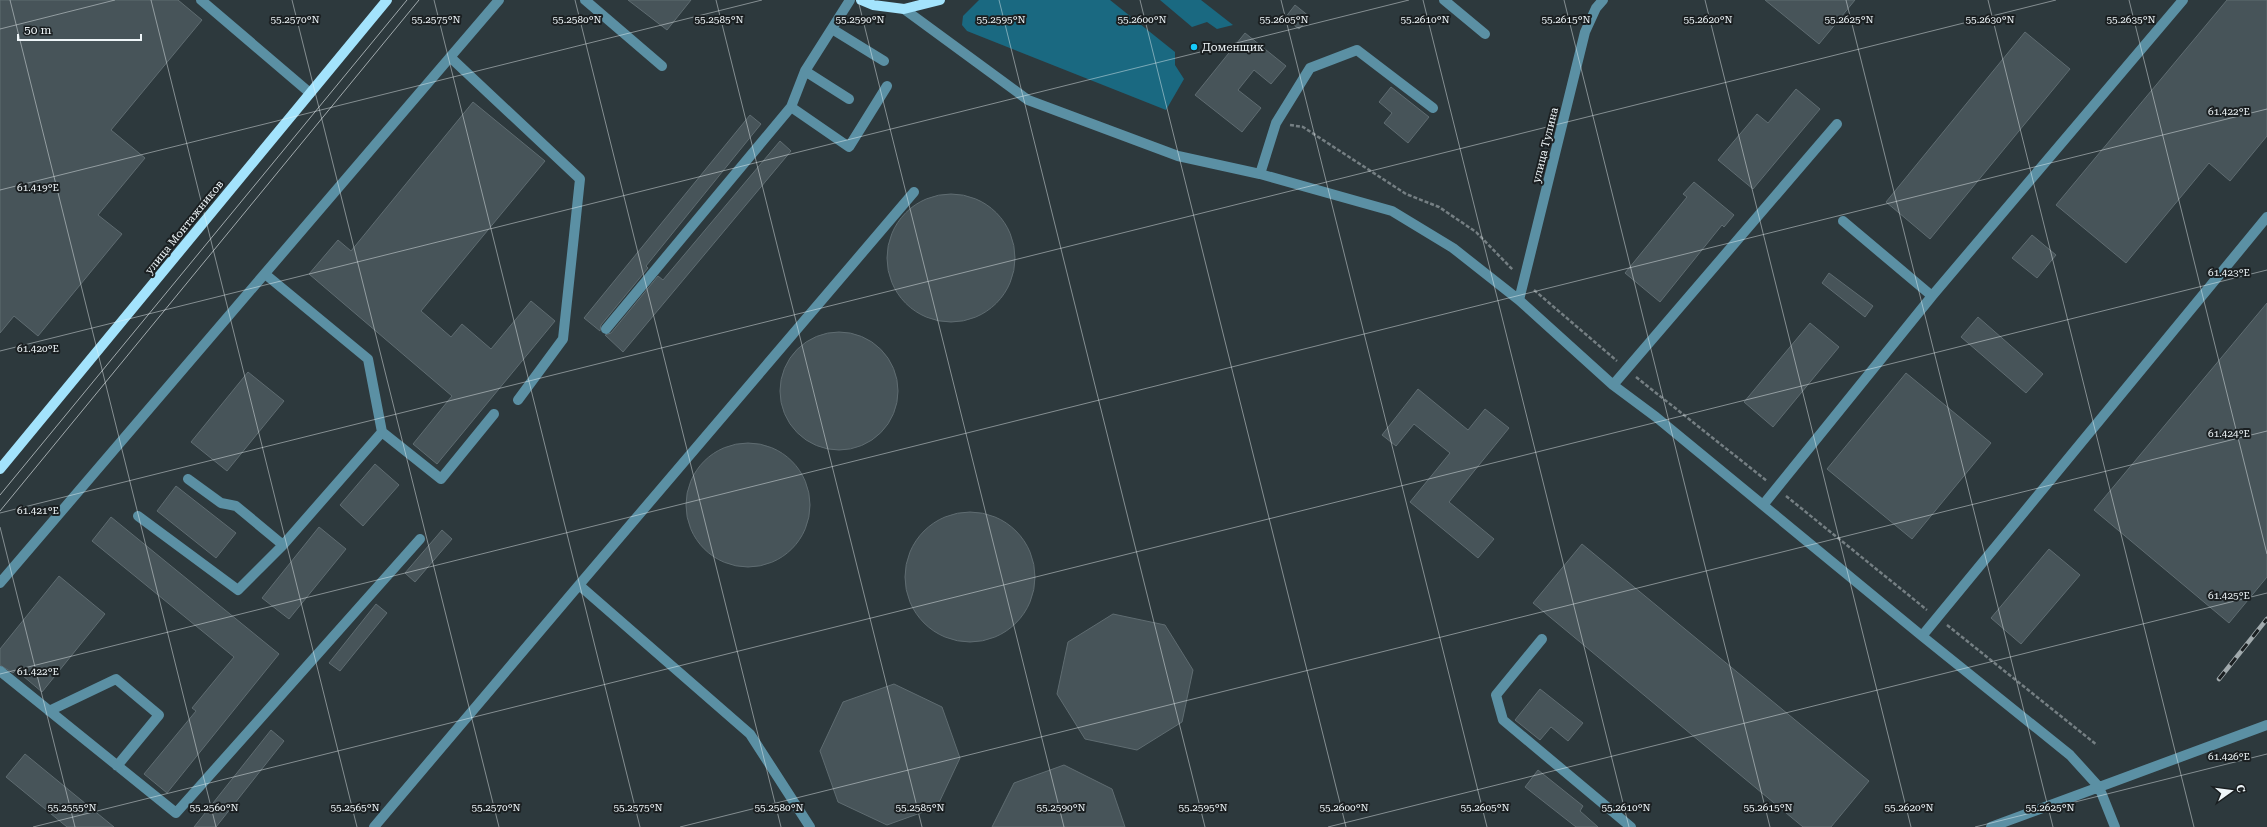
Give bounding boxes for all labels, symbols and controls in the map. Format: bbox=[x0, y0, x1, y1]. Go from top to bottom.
text: 55.2570°N bbox=[270, 14, 320, 25]
text: 55.2575°N bbox=[411, 14, 461, 25]
text: 55.2580°N bbox=[552, 14, 602, 25]
text: 55.2585°N bbox=[694, 14, 744, 25]
text: 55.2590°N bbox=[835, 14, 885, 25]
text: 55.2595°N bbox=[976, 14, 1026, 25]
text: 55.2600°N bbox=[1117, 14, 1167, 25]
text: 55.2605°N bbox=[1259, 14, 1309, 25]
text: 55.2610°N bbox=[1400, 14, 1450, 25]
text: 55.2615°N bbox=[1541, 14, 1591, 25]
text: 55.2620°N bbox=[1683, 14, 1733, 25]
text: 55.2625°N bbox=[1824, 14, 1874, 25]
text: 55.2630°N bbox=[1965, 14, 2015, 25]
text: 55.2635°N bbox=[2106, 14, 2156, 25]
scale bar bbox=[18, 16, 141, 42]
text: 50 m bbox=[24, 23, 51, 37]
place label: Доменщик bbox=[1202, 41, 1264, 54]
marker: Доменщик bbox=[1189, 42, 1199, 52]
street label: улица Тулина bbox=[1530, 106, 1561, 184]
text: 61.422°E bbox=[2208, 106, 2250, 117]
street label: улица Монтажников bbox=[143, 178, 226, 277]
text: 61.419°E bbox=[17, 182, 59, 193]
text: 61.423°E bbox=[2208, 267, 2250, 278]
text: 61.420°E bbox=[17, 343, 59, 354]
text: 61.424°E bbox=[2208, 428, 2250, 439]
text: 61.421°E bbox=[17, 505, 59, 516]
text: 61.425°E bbox=[2208, 590, 2250, 601]
text: 61.422°E bbox=[17, 666, 59, 677]
text: 61.426°E bbox=[2208, 751, 2250, 762]
north arrow bbox=[2211, 771, 2251, 811]
text: С bbox=[2233, 783, 2248, 794]
text: 55.2555°N bbox=[47, 802, 97, 813]
text: 55.2560°N bbox=[189, 802, 239, 813]
text: 55.2565°N bbox=[330, 802, 380, 813]
text: 55.2570°N bbox=[471, 802, 521, 813]
text: 55.2575°N bbox=[613, 802, 663, 813]
text: 55.2580°N bbox=[754, 802, 804, 813]
text: 55.2585°N bbox=[895, 802, 945, 813]
text: 55.2590°N bbox=[1036, 802, 1086, 813]
text: 55.2595°N bbox=[1178, 802, 1228, 813]
text: 55.2600°N bbox=[1319, 802, 1369, 813]
text: 55.2605°N bbox=[1460, 802, 1510, 813]
text: 55.2610°N bbox=[1601, 802, 1651, 813]
text: 55.2615°N bbox=[1743, 802, 1793, 813]
text: 55.2620°N bbox=[1884, 802, 1934, 813]
text: 55.2625°N bbox=[2025, 802, 2075, 813]

